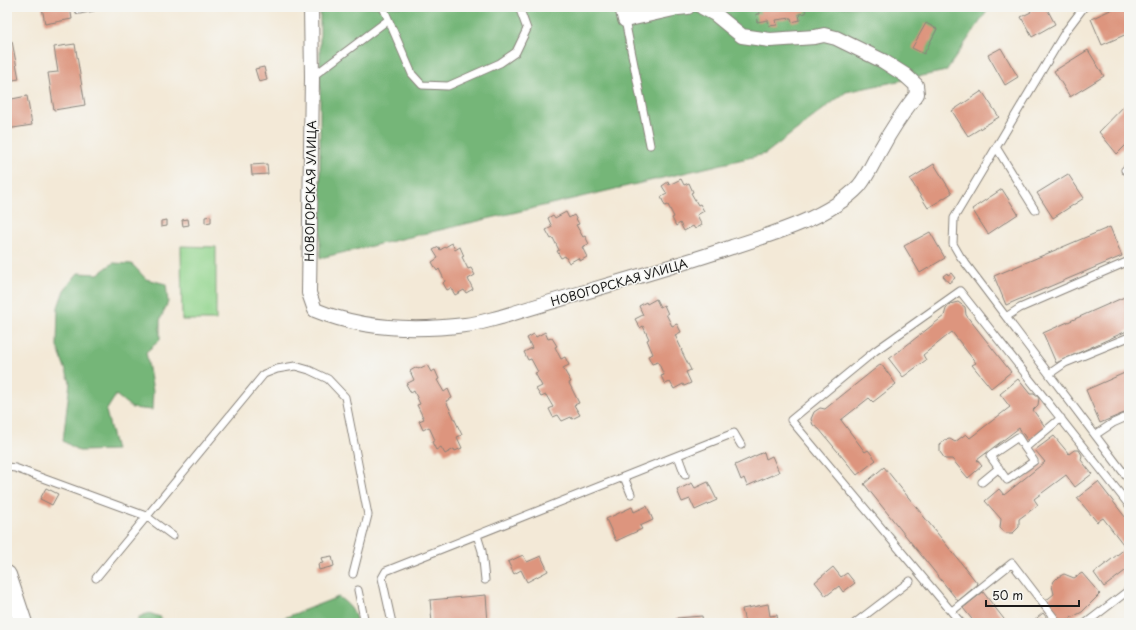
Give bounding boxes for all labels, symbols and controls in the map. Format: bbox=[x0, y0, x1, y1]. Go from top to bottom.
street label: НОВОГОРСКАЯ УЛИЦА bbox=[300, 120, 320, 262]
street label: НОВОГОРСКАЯ УЛИЦА bbox=[548, 254, 690, 310]
scale bar bbox=[986, 582, 1079, 608]
text: 50 m bbox=[992, 586, 1023, 604]

